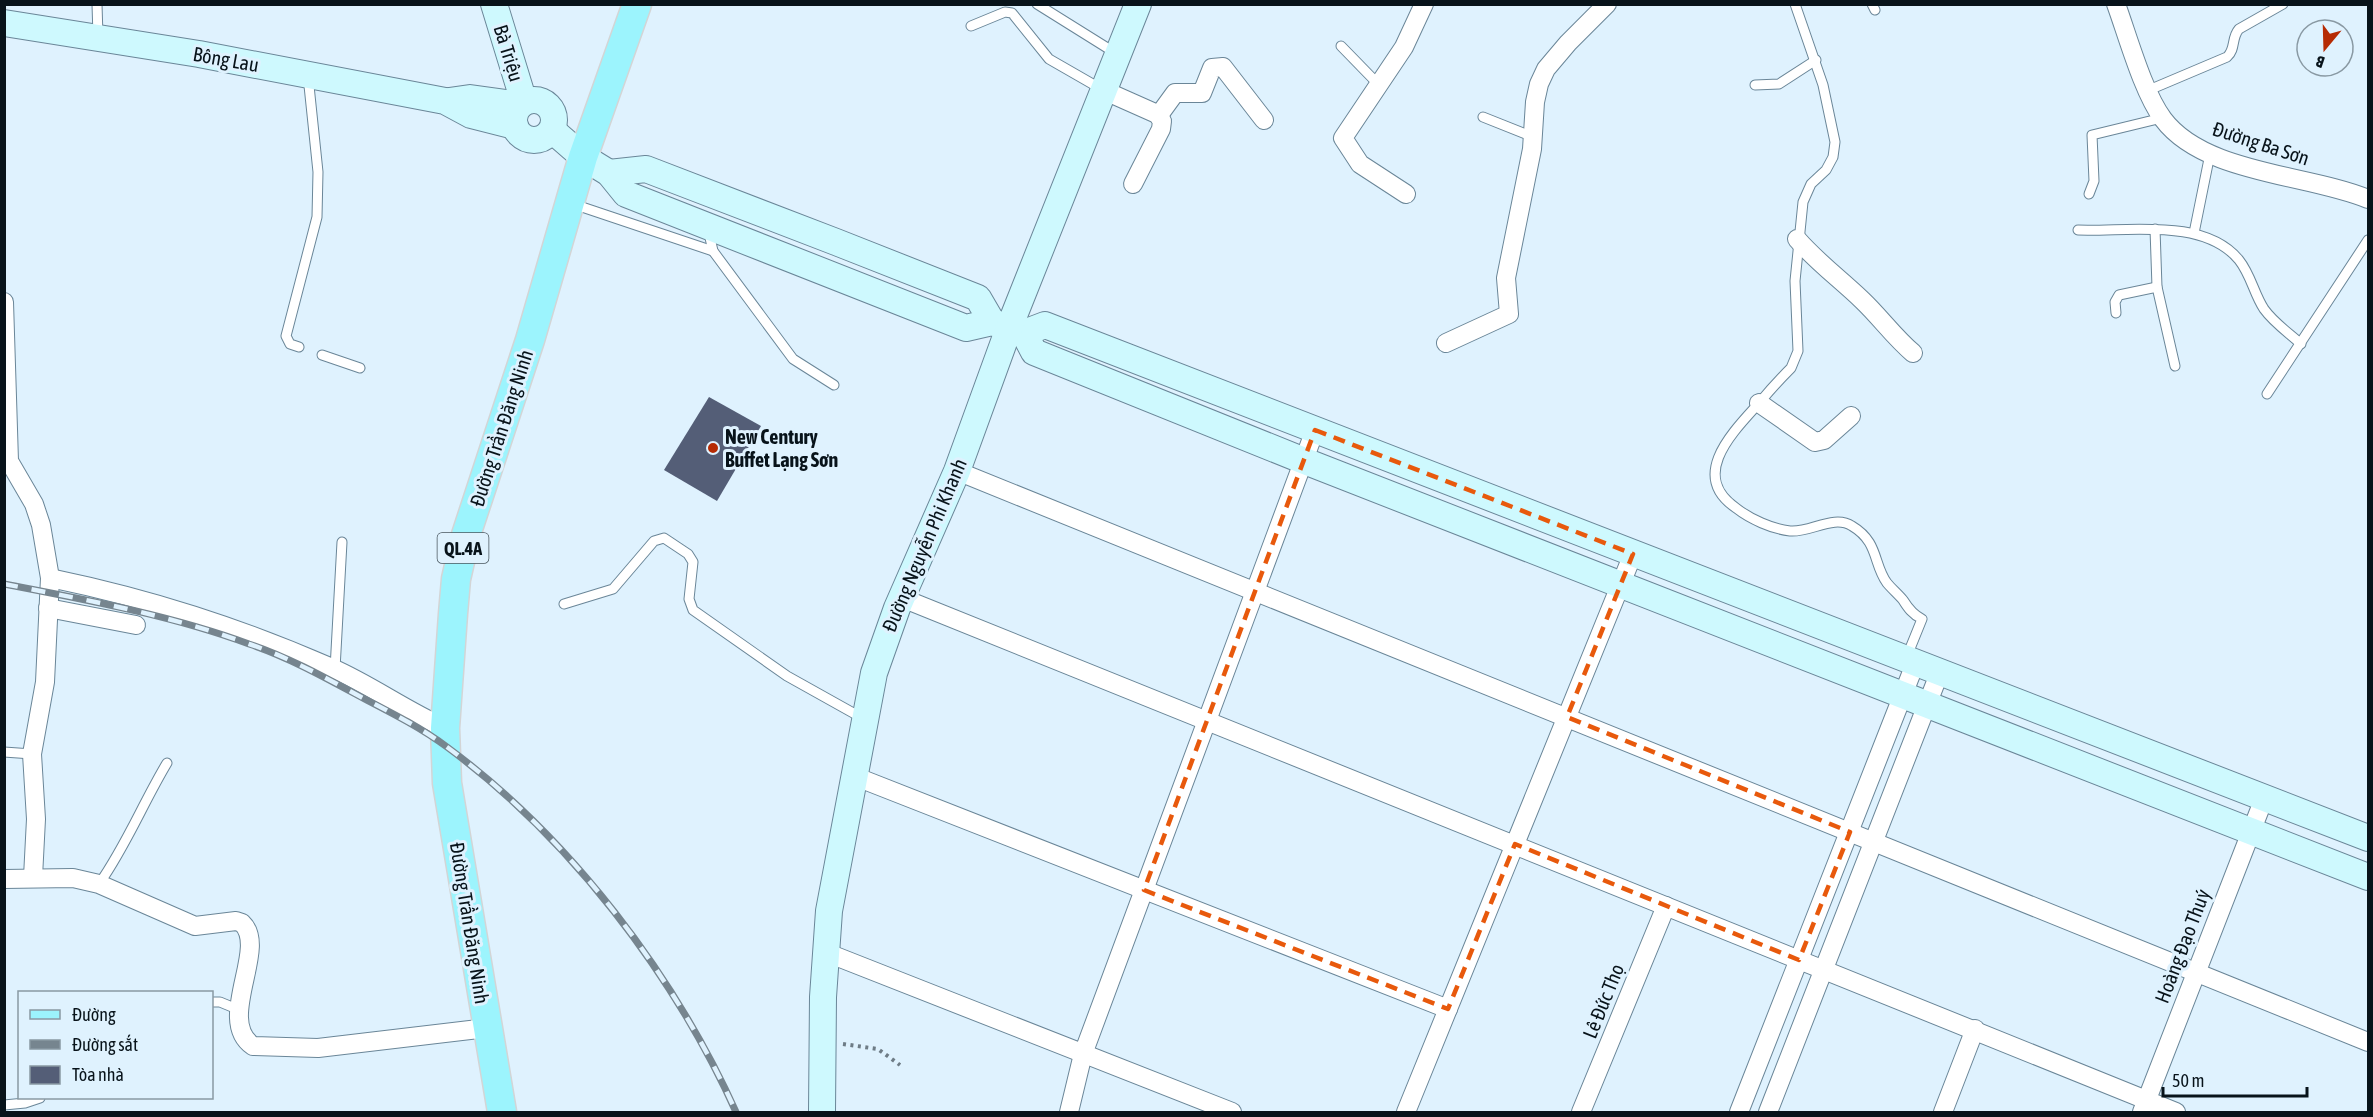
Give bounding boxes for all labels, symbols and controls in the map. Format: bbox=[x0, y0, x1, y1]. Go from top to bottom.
north arrow bbox=[2295, 18, 2355, 78]
street label: Bà Triệu bbox=[489, 22, 529, 84]
street label: Bông Lau bbox=[191, 42, 261, 76]
text: B bbox=[2313, 52, 2327, 72]
street label: Đường Ba Sơn bbox=[2210, 117, 2312, 169]
street label: Đường Trần Đăng Ninh bbox=[465, 347, 537, 509]
place label: New Century Buffet Lạng Sơn bbox=[725, 425, 838, 471]
marker: New Century Buffet Lạng Sơn bbox=[706, 441, 720, 455]
street label: Đường Nguyễn Phi Khanh bbox=[877, 455, 971, 635]
road number: QL.4A bbox=[438, 533, 488, 563]
street label: Đường Trần Đăng Ninh bbox=[446, 840, 494, 1006]
street label: Hoàng Đạo Thuý bbox=[2150, 886, 2214, 1006]
street label: Lê Đức Thọ bbox=[1578, 961, 1628, 1041]
legend bbox=[18, 991, 213, 1099]
text: Đường bbox=[72, 1004, 116, 1025]
text: Đường sắt bbox=[72, 1034, 138, 1055]
scale bar bbox=[2163, 1060, 2307, 1098]
text: Tòa nhà bbox=[72, 1064, 124, 1085]
text: 50 m bbox=[2172, 1070, 2204, 1091]

